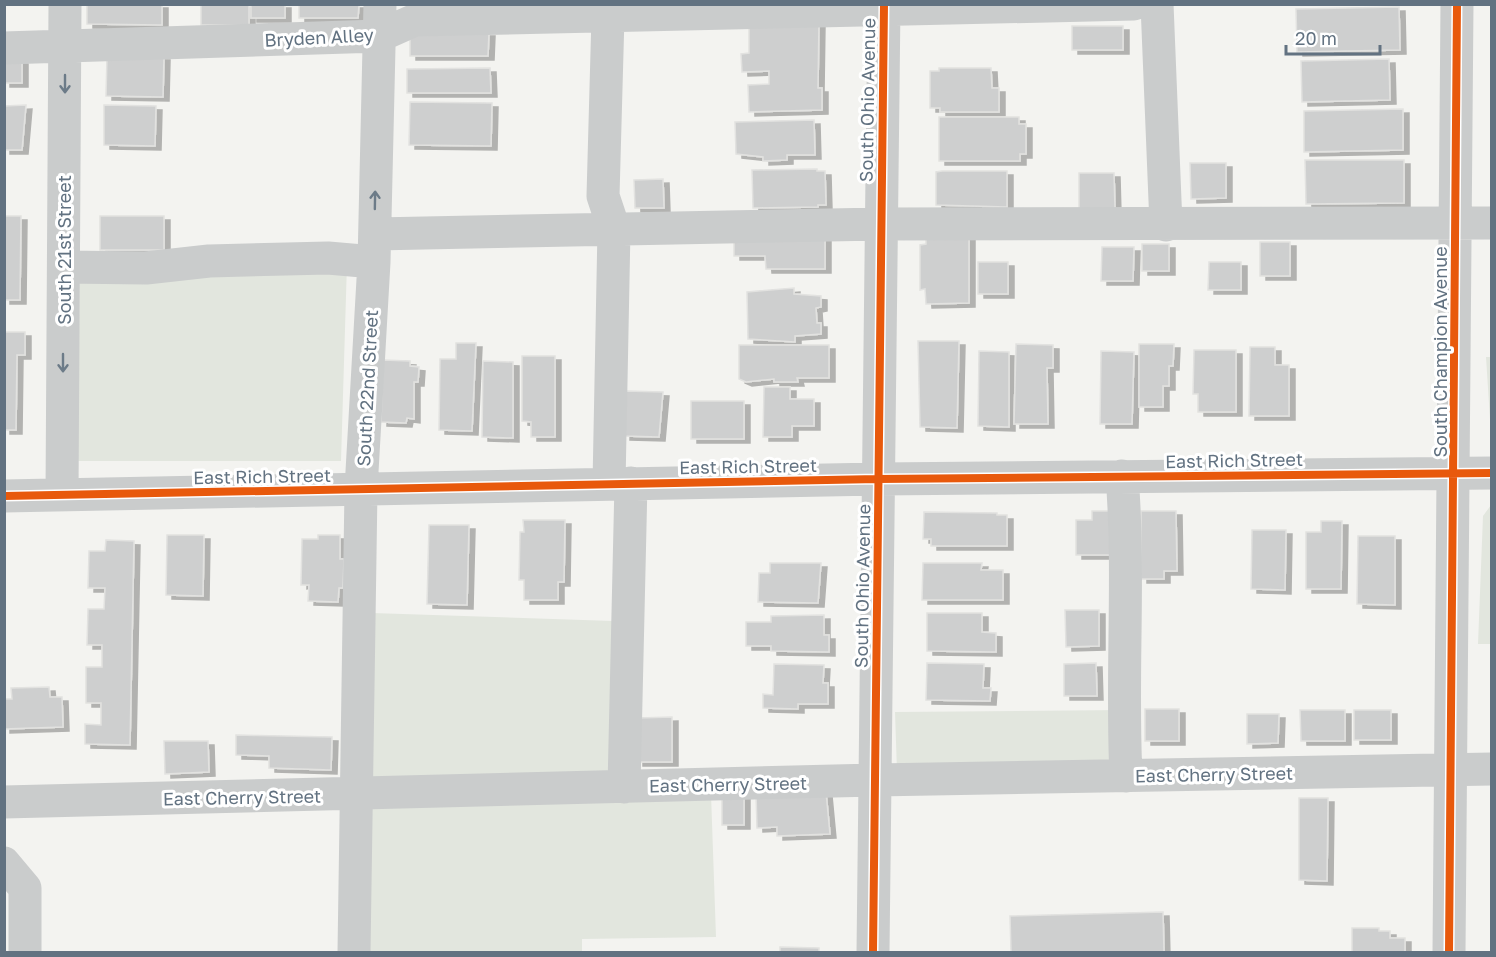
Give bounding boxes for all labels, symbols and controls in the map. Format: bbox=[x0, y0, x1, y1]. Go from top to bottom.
street label: South Ohio Avenue bbox=[855, 18, 879, 182]
scale bar bbox=[1286, 18, 1380, 56]
street label: Bryden Alley bbox=[264, 23, 374, 51]
text: 20 m bbox=[1295, 27, 1337, 49]
one-way arrow bbox=[59, 73, 71, 93]
street label: South 21st Street bbox=[53, 175, 75, 325]
one-way arrow bbox=[370, 190, 381, 210]
street label: South Champion Avenue bbox=[1429, 246, 1451, 458]
street label: South 22nd Street bbox=[352, 309, 382, 467]
one-way arrow bbox=[57, 352, 69, 372]
street label: East Rich Street bbox=[1165, 448, 1303, 472]
street label: East Rich Street bbox=[679, 454, 817, 478]
street label: East Rich Street bbox=[193, 464, 331, 488]
street label: South Ohio Avenue bbox=[850, 504, 874, 668]
street label: East Cherry Street bbox=[1135, 762, 1293, 786]
street label: East Cherry Street bbox=[649, 772, 807, 796]
street label: East Cherry Street bbox=[163, 785, 321, 809]

